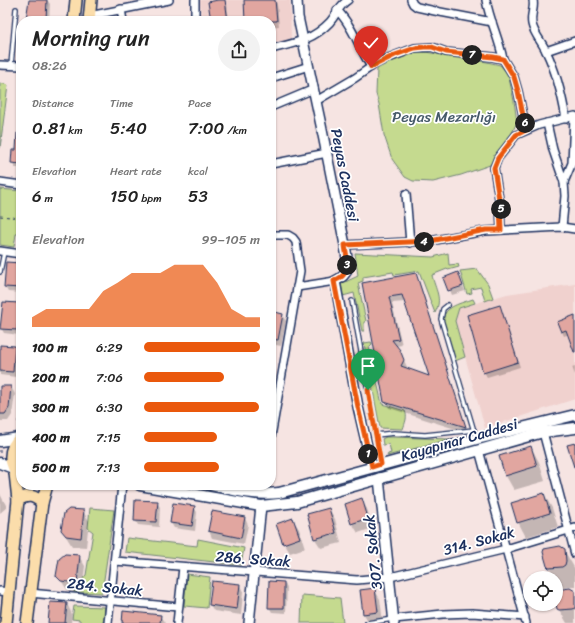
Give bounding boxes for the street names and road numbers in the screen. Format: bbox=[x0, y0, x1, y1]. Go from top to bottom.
street label: Peyas Caddesi bbox=[323, 126, 367, 225]
street label: Kayapınar Caddesi bbox=[397, 411, 521, 469]
street label: 307. Sokak bbox=[356, 513, 390, 591]
street label: 314. Sokak bbox=[440, 519, 518, 563]
street label: 286. Sokak bbox=[215, 543, 291, 575]
street label: 284. Sokak bbox=[66, 570, 144, 604]

